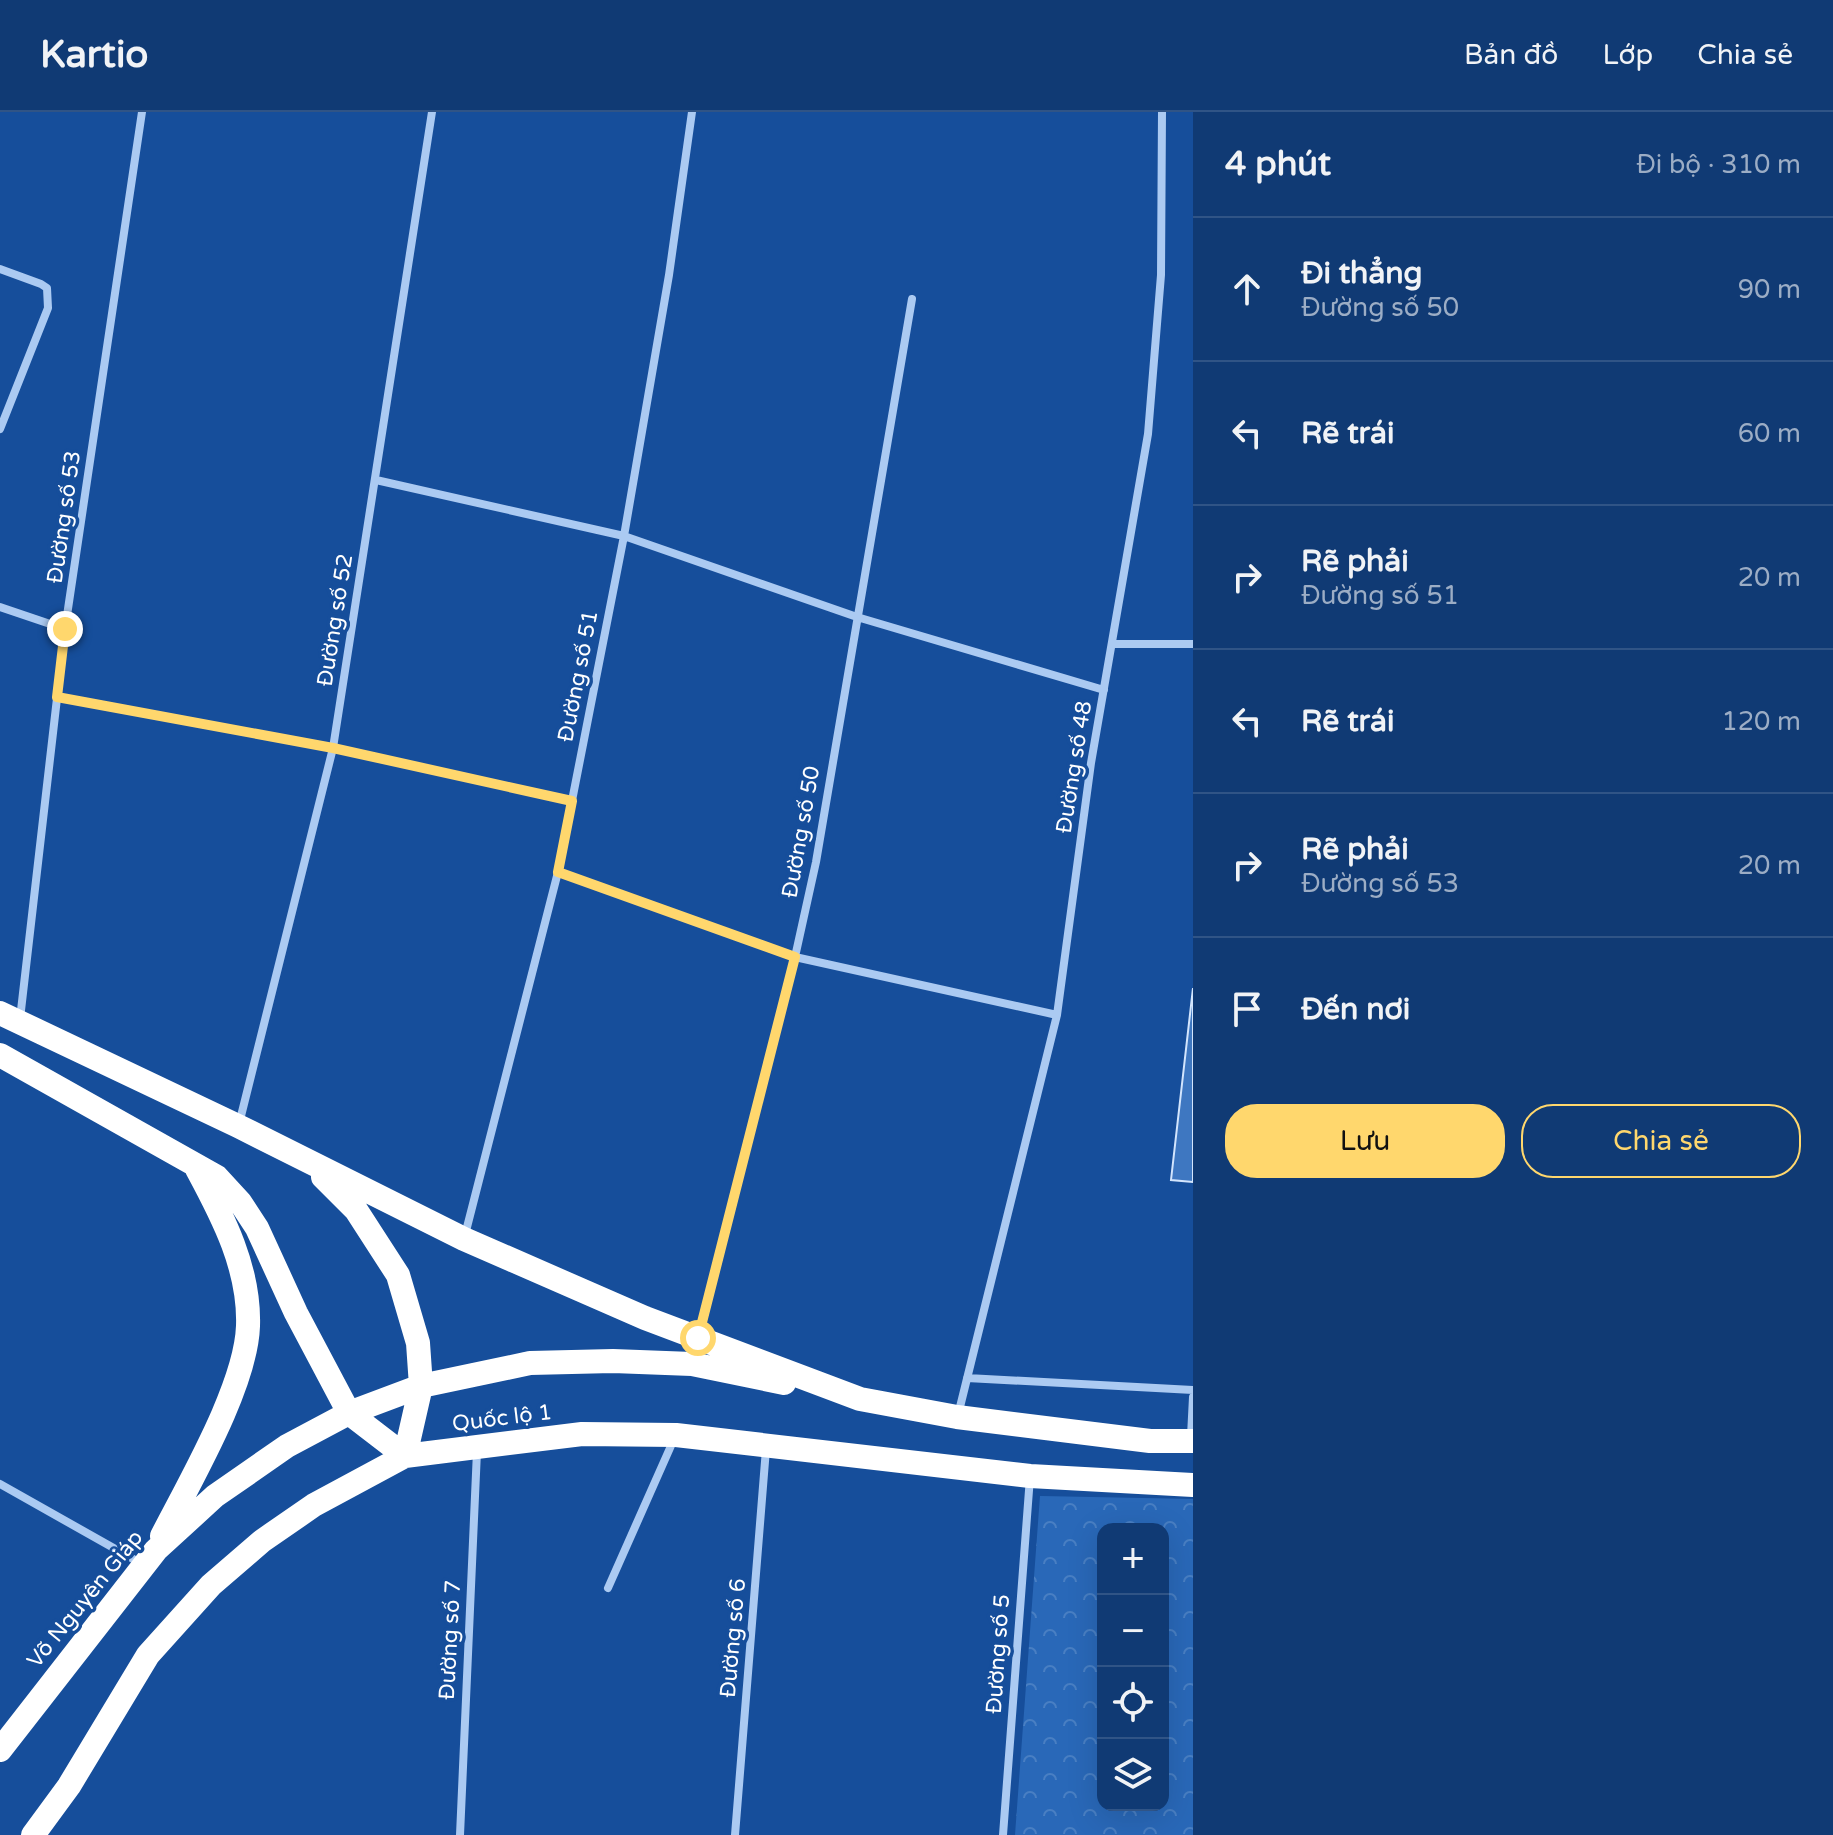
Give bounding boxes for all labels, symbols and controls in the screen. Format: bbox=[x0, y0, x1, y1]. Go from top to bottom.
text: Kartio bbox=[40, 32, 148, 78]
text: Bản đồ bbox=[1464, 38, 1558, 72]
text: Lớp bbox=[1602, 38, 1653, 72]
text: Chia sẻ bbox=[1697, 38, 1793, 72]
text: 4 phút bbox=[1225, 144, 1331, 185]
text: Đi bộ · 310 m bbox=[1636, 149, 1801, 180]
text: Đi thẳng bbox=[1301, 255, 1422, 292]
icon: ahead bbox=[1225, 267, 1269, 311]
text: 90 m bbox=[1738, 274, 1801, 305]
text: Đường số 50 bbox=[1301, 292, 1459, 323]
icon: left bbox=[1225, 411, 1269, 455]
text: Rẽ trái bbox=[1301, 415, 1394, 452]
text: 60 m bbox=[1738, 418, 1801, 449]
street label: Đường số 53 bbox=[42, 449, 86, 585]
text: Rẽ phải bbox=[1301, 543, 1409, 580]
street label: Đường số 52 bbox=[312, 552, 358, 688]
icon: right bbox=[1225, 555, 1269, 599]
text: 20 m bbox=[1738, 562, 1801, 593]
text: Đường số 51 bbox=[1301, 580, 1459, 611]
street label: Đường số 51 bbox=[552, 608, 604, 744]
route end bbox=[47, 611, 83, 647]
street label: Đường số 48 bbox=[1051, 699, 1097, 835]
icon: left bbox=[1225, 699, 1269, 743]
text: Rẽ trái bbox=[1301, 703, 1394, 740]
text: 120 m bbox=[1721, 706, 1801, 737]
street label: Đường số 50 bbox=[777, 764, 825, 900]
text: Rẽ phải bbox=[1301, 831, 1409, 868]
icon: right bbox=[1225, 843, 1269, 887]
text: 20 m bbox=[1738, 850, 1801, 881]
text: Đường số 53 bbox=[1301, 868, 1459, 899]
icon: arrive bbox=[1225, 987, 1269, 1031]
text: Đến nơi bbox=[1301, 991, 1410, 1028]
button: Lưu bbox=[1225, 1104, 1505, 1178]
button: Chia sẻ bbox=[1521, 1104, 1801, 1178]
route start bbox=[680, 1320, 716, 1356]
street label: Quốc lộ 1 bbox=[451, 1399, 553, 1437]
map controls bbox=[1097, 1523, 1169, 1811]
button: + bbox=[1097, 1523, 1169, 1595]
street label: Võ Nguyên Giáp bbox=[22, 1525, 148, 1673]
street label: Đường số 6 bbox=[715, 1577, 751, 1699]
street label: Đường số 7 bbox=[434, 1579, 466, 1701]
street label: Đường số 5 bbox=[981, 1593, 1015, 1715]
button: − bbox=[1097, 1595, 1169, 1667]
button: locate bbox=[1097, 1667, 1169, 1739]
button: layers bbox=[1097, 1739, 1169, 1811]

